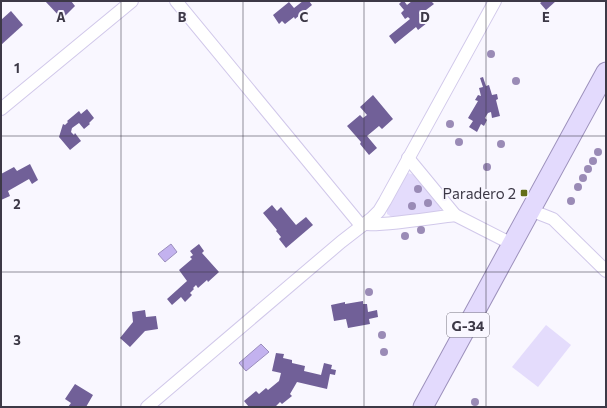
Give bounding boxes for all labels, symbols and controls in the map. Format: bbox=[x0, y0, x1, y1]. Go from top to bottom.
text: A bbox=[56, 9, 66, 25]
text: B bbox=[178, 9, 187, 25]
text: C bbox=[300, 9, 309, 25]
text: D bbox=[420, 9, 430, 25]
text: E bbox=[542, 9, 550, 25]
text: 1 bbox=[14, 60, 20, 76]
place label: Paradero 2 bbox=[443, 184, 516, 202]
marker: Paradero 2 bbox=[519, 188, 529, 198]
text: 2 bbox=[13, 196, 21, 212]
road number: G-34 bbox=[447, 313, 489, 337]
text: 3 bbox=[13, 332, 21, 348]

